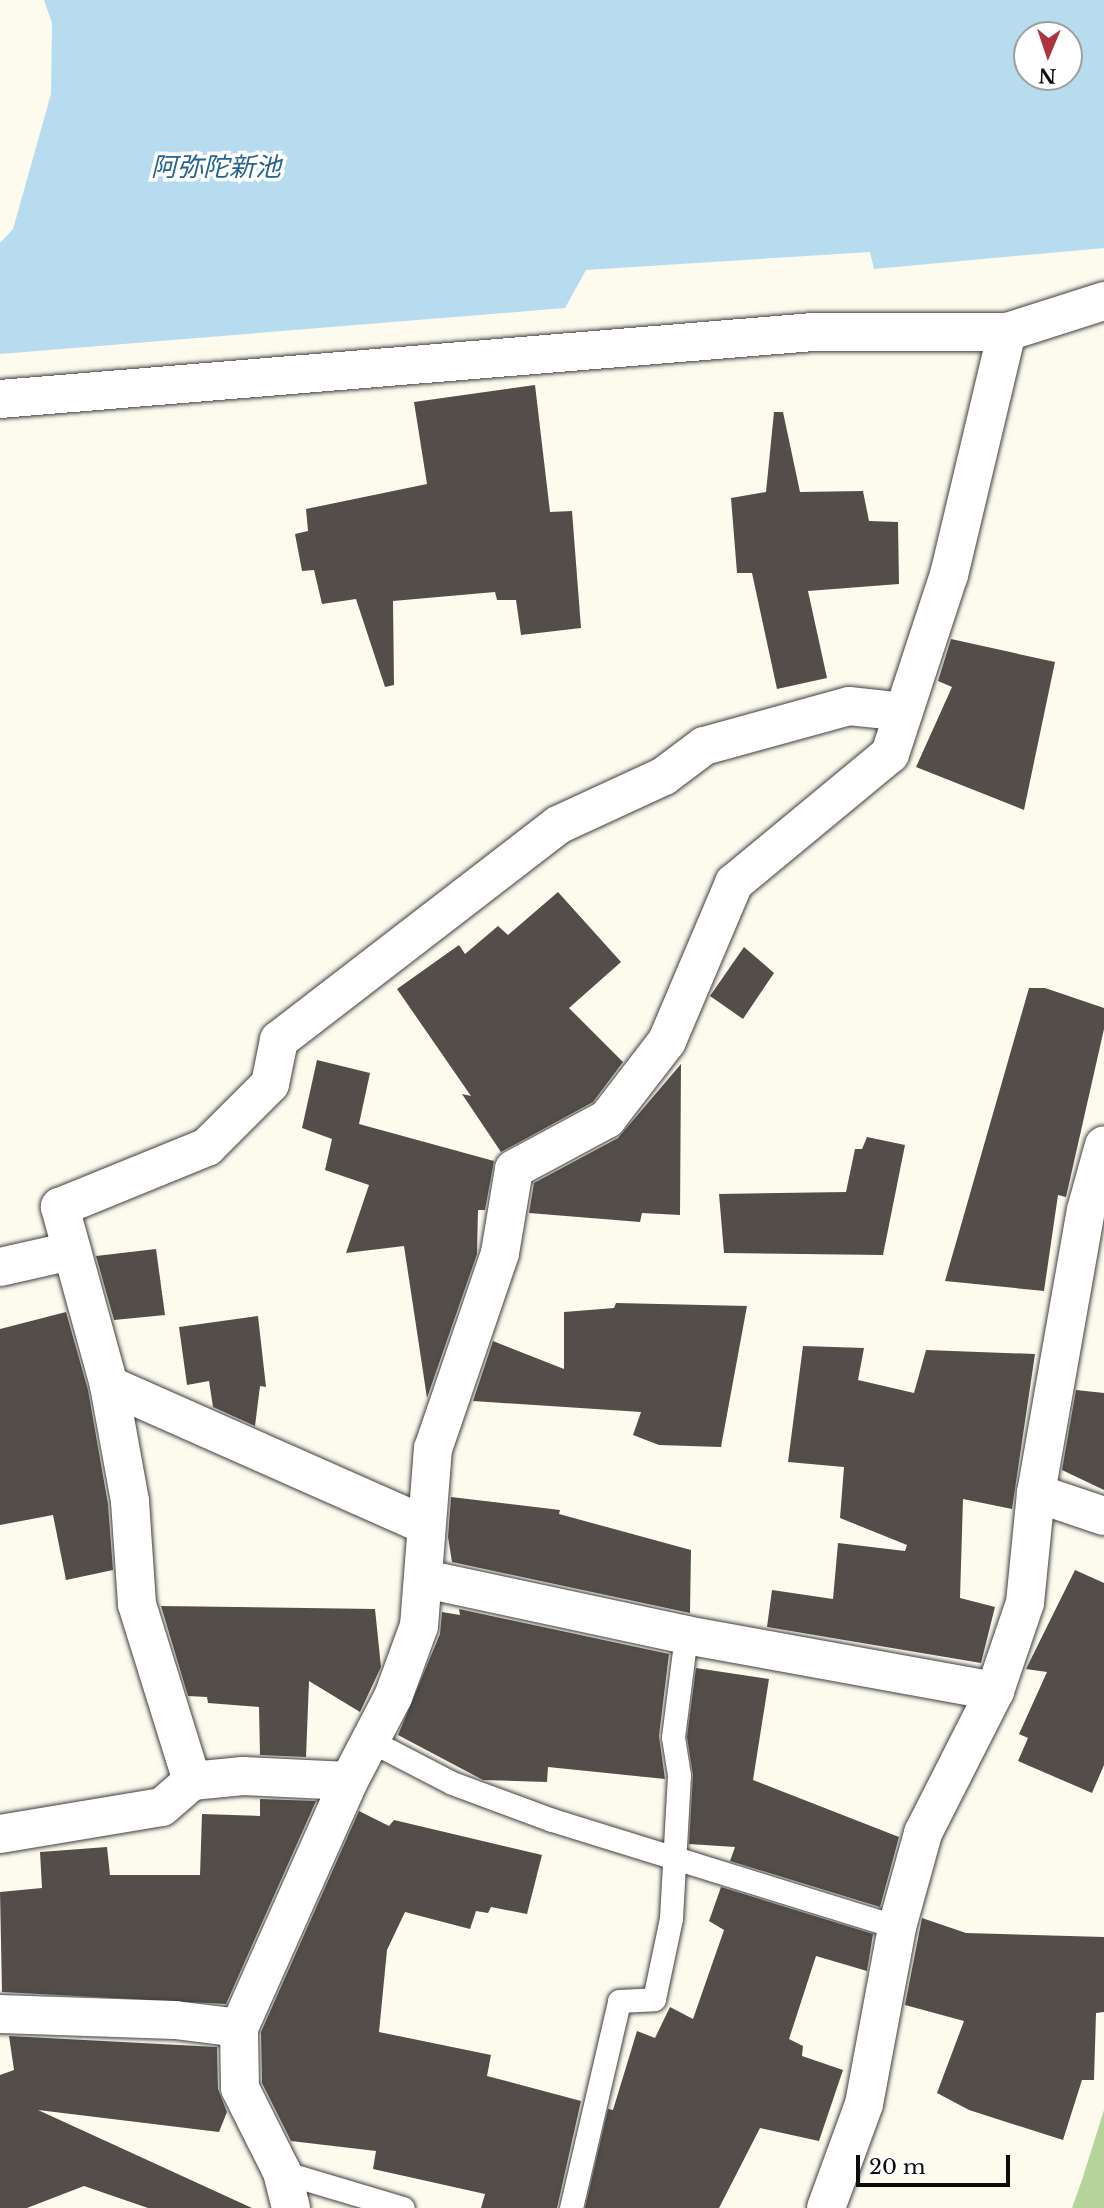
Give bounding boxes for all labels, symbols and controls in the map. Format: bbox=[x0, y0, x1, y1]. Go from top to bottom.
north arrow bbox=[1013, 21, 1083, 91]
text: N bbox=[1038, 64, 1057, 87]
water label: 阿弥陀新池 bbox=[151, 152, 281, 184]
scale bar bbox=[859, 2142, 1013, 2186]
text: 20 m bbox=[869, 2154, 926, 2180]

